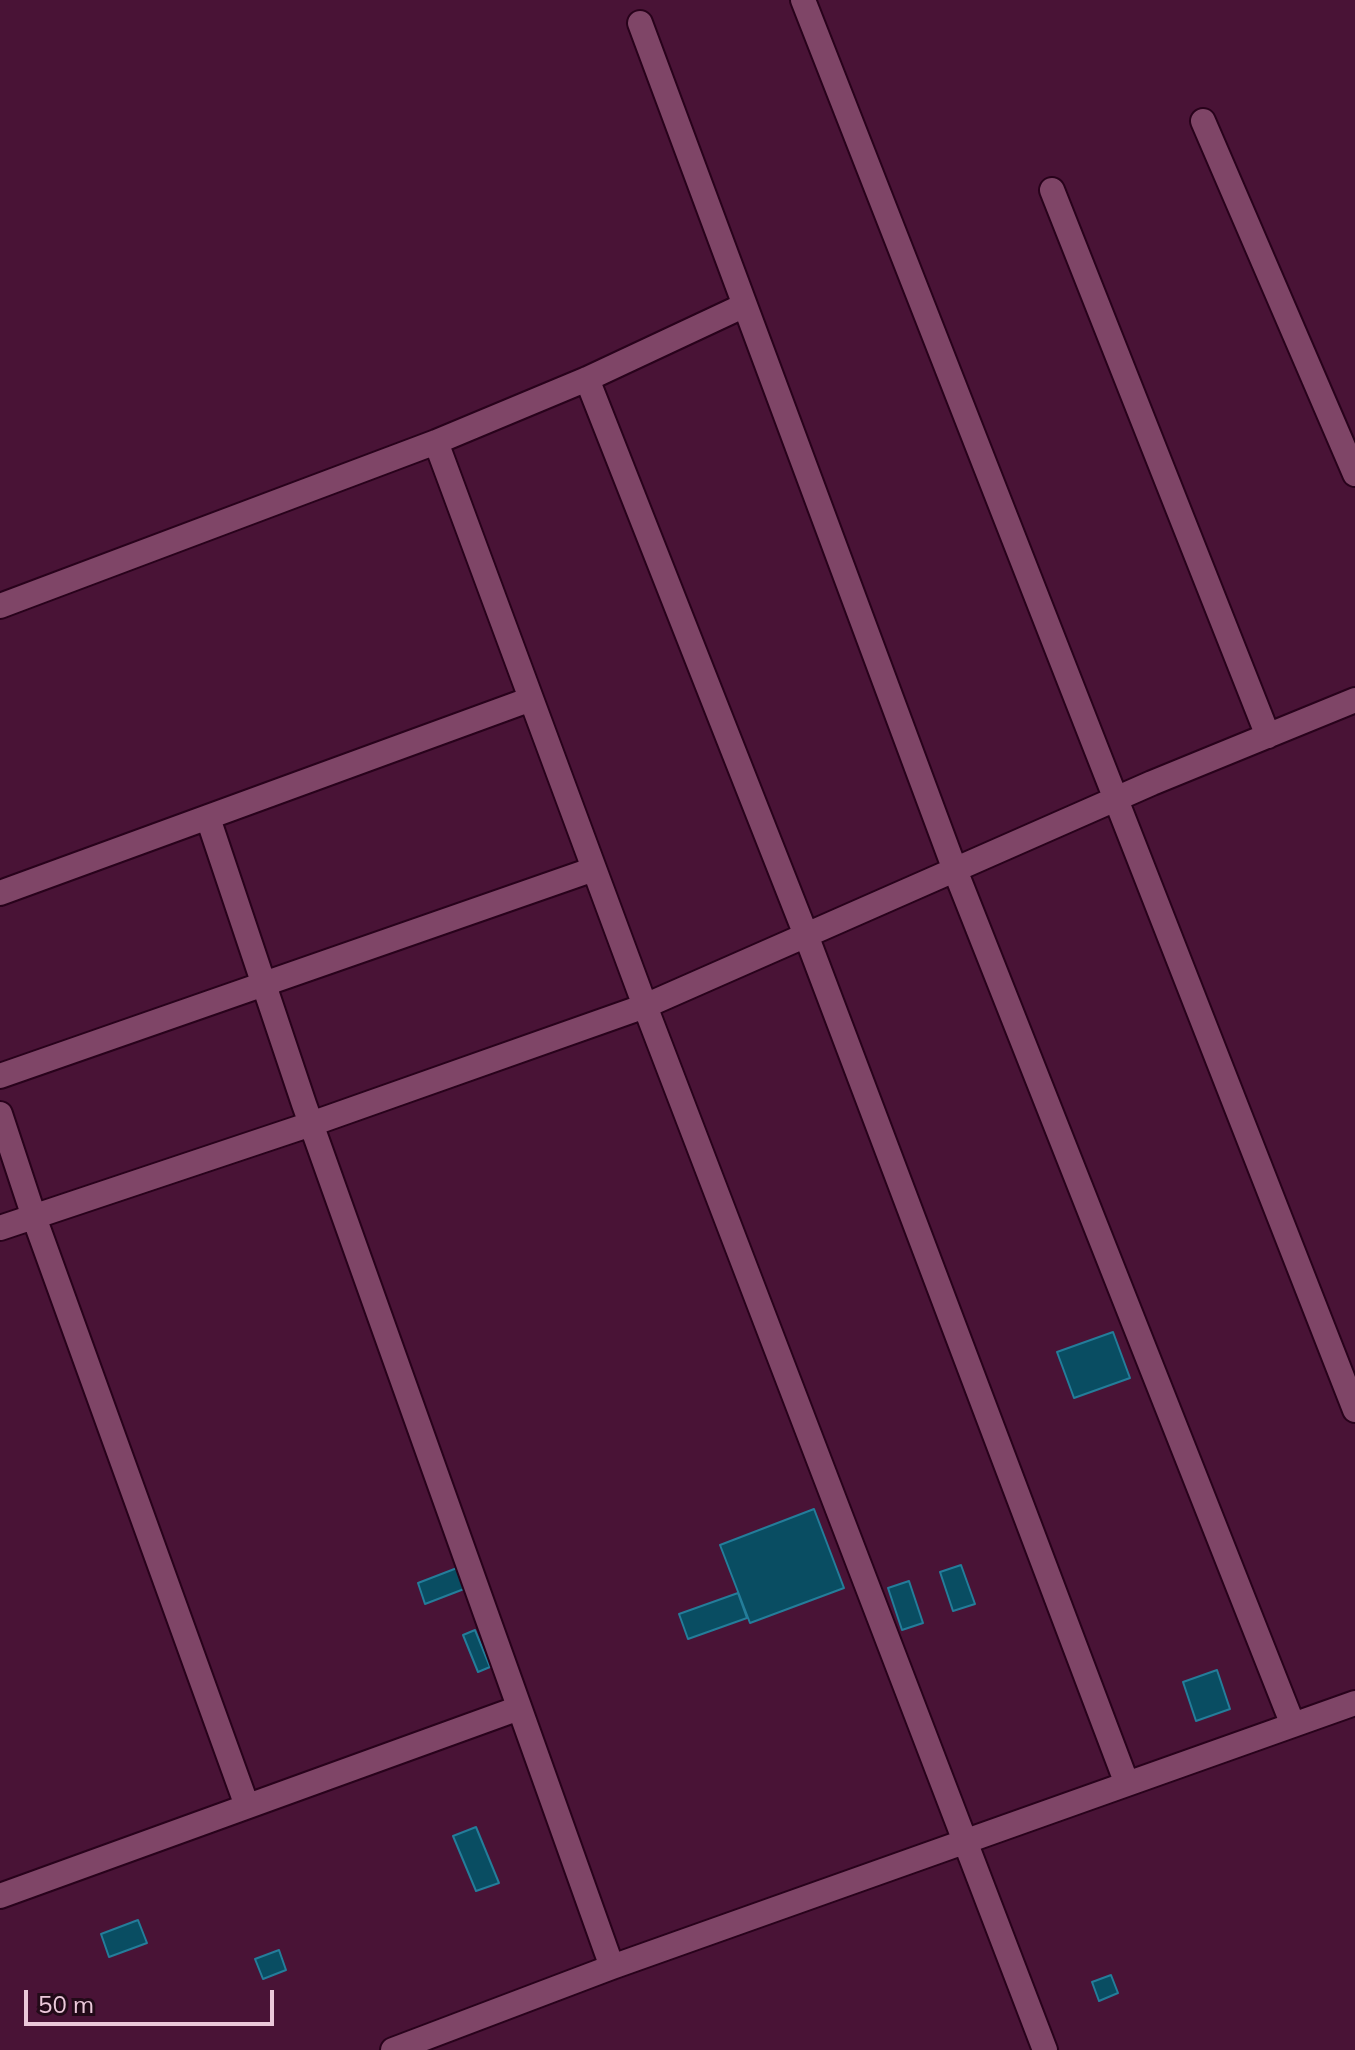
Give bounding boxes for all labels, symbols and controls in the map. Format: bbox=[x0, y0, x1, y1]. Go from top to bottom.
scale bar bbox=[28, 1974, 278, 2024]
text: 50 m bbox=[38, 1989, 94, 2019]

